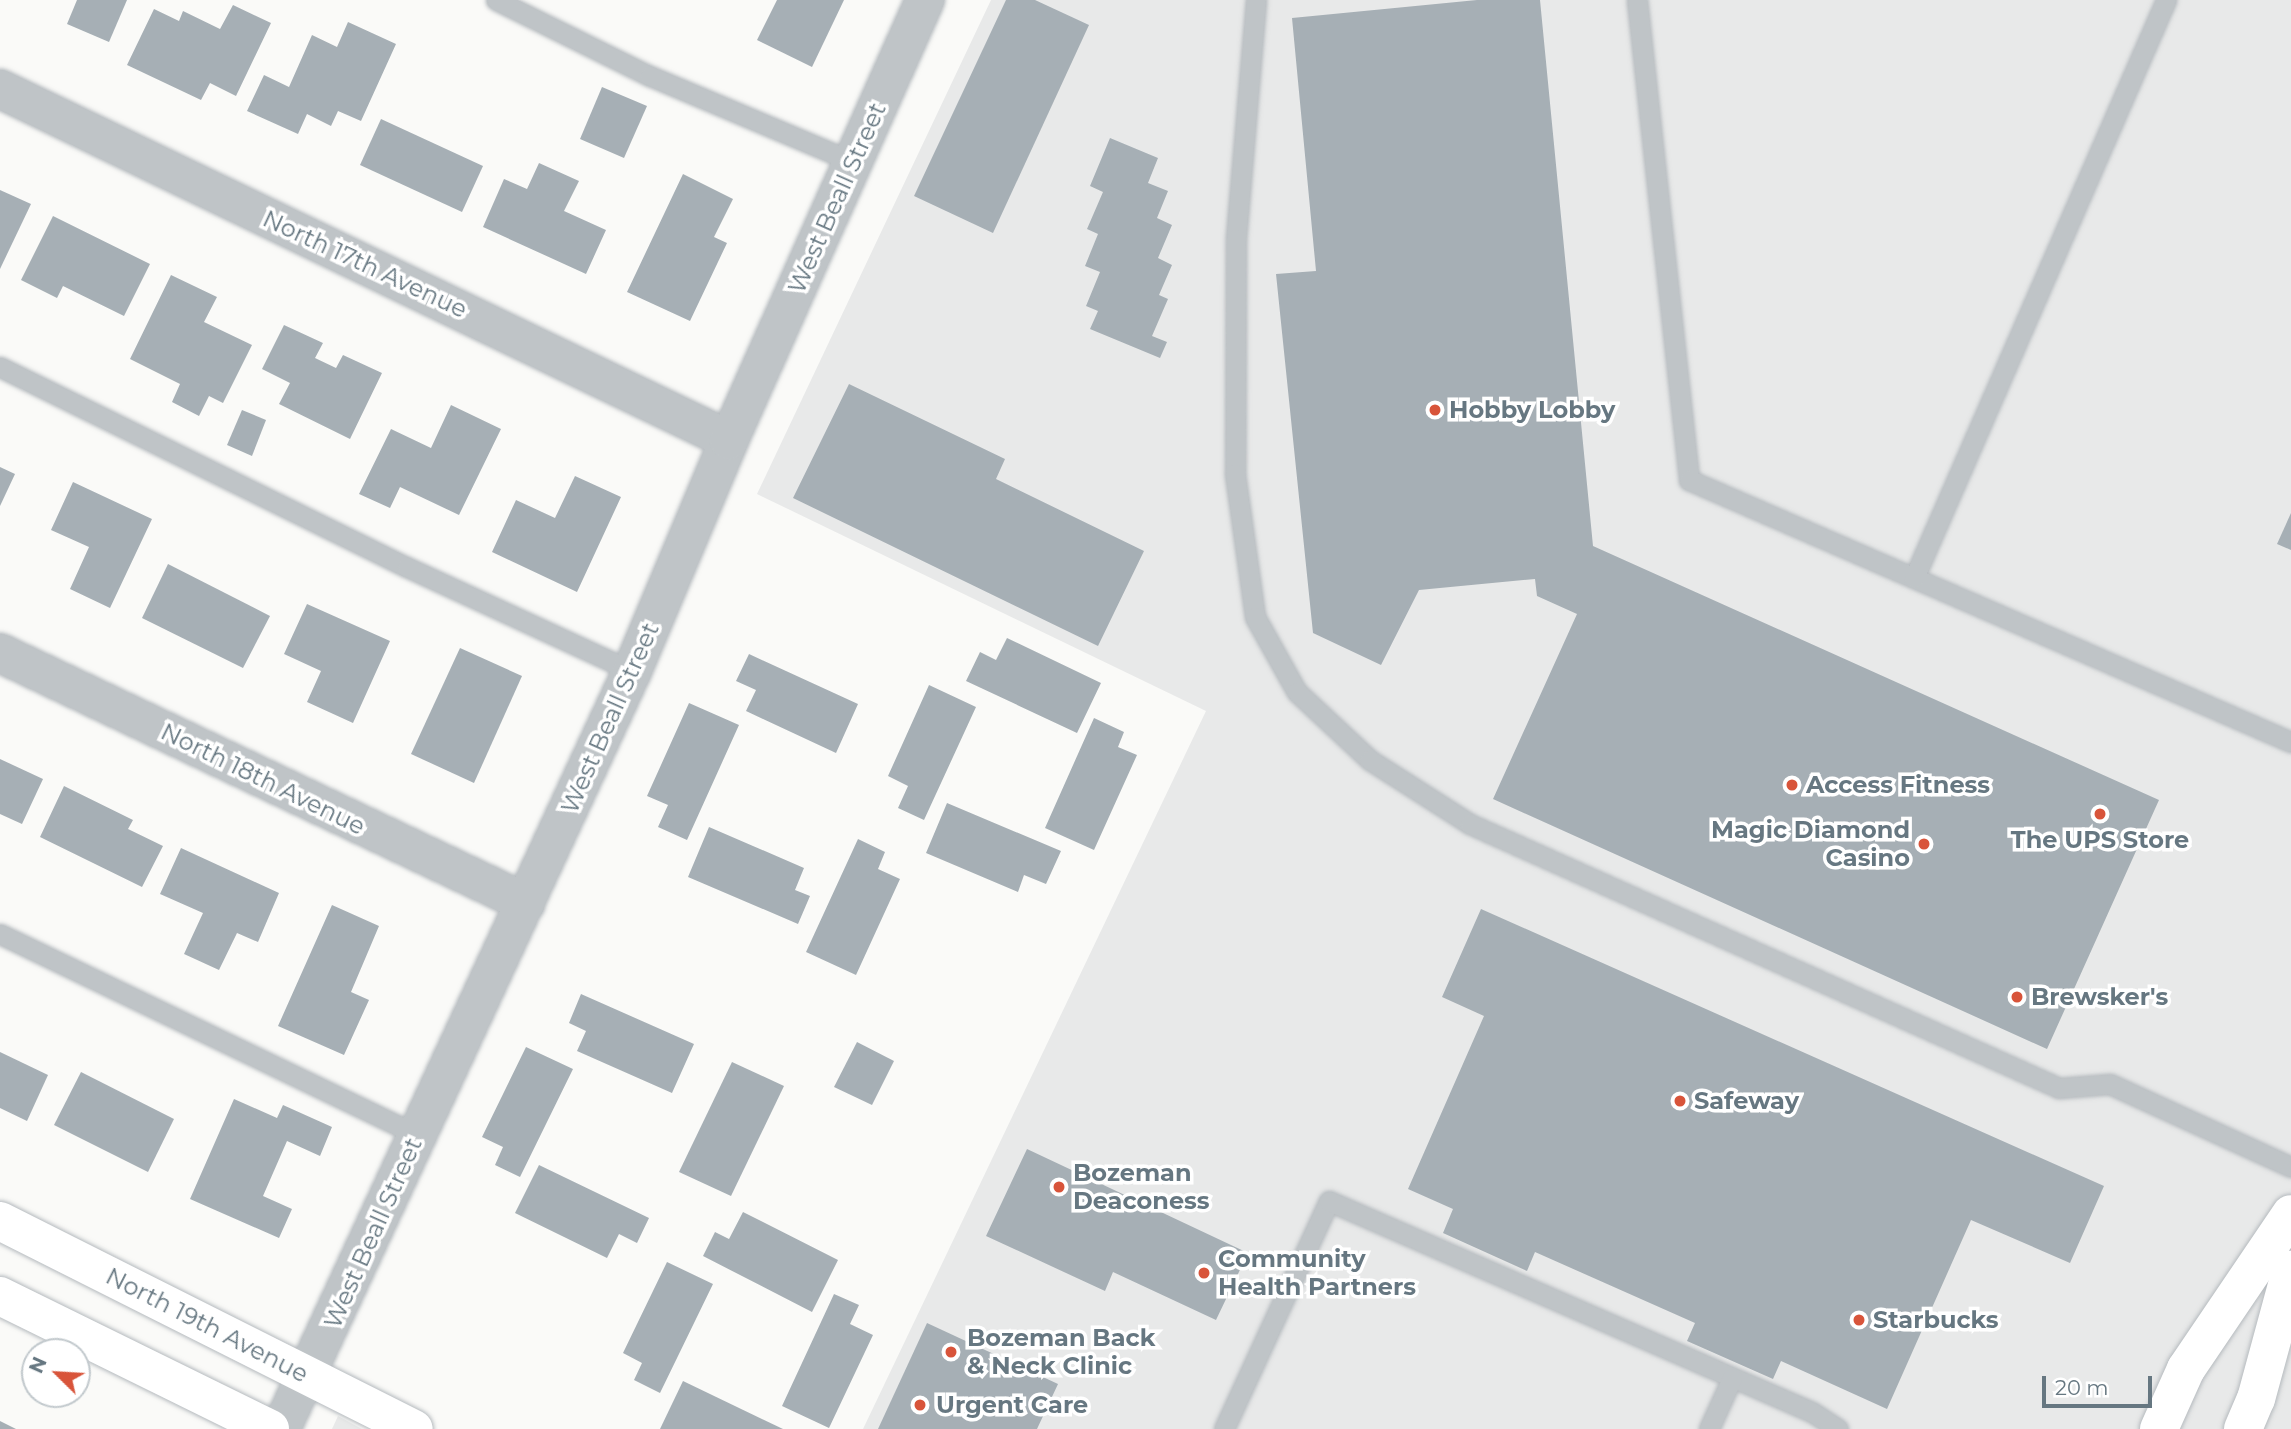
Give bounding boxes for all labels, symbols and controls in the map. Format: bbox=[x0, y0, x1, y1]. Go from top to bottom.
street label: West Beall Street bbox=[782, 98, 892, 298]
street label: North 17th Avenue bbox=[258, 204, 472, 324]
place label: Hobby Lobby bbox=[1449, 396, 1615, 424]
marker: Hobby Lobby bbox=[1427, 402, 1443, 418]
street label: West Beall Street bbox=[555, 618, 665, 818]
street label: North 18th Avenue bbox=[156, 717, 370, 841]
place label: Access Fitness bbox=[1806, 771, 1990, 799]
marker: Access Fitness bbox=[1784, 777, 1800, 793]
marker: The UPS Store bbox=[2092, 806, 2108, 822]
place label: Magic Diamond Casino bbox=[1711, 816, 1910, 872]
place label: The UPS Store bbox=[2011, 826, 2189, 854]
marker: Magic Diamond Casino bbox=[1916, 836, 1932, 852]
place label: Brewsker's bbox=[2031, 983, 2168, 1011]
marker: Brewsker's bbox=[2009, 989, 2025, 1005]
place label: Safeway bbox=[1694, 1087, 1799, 1115]
marker: Safeway bbox=[1672, 1093, 1688, 1109]
street label: West Beall Street bbox=[318, 1133, 428, 1333]
place label: Bozeman Deaconess bbox=[1073, 1159, 1210, 1215]
marker: Bozeman Deaconess bbox=[1051, 1179, 1067, 1195]
place label: Community Health Partners bbox=[1218, 1245, 1416, 1301]
street label: North 19th Avenue bbox=[101, 1262, 313, 1388]
marker: Community Health Partners bbox=[1196, 1265, 1212, 1281]
place label: Starbucks bbox=[1873, 1306, 1999, 1334]
marker: Starbucks bbox=[1851, 1312, 1867, 1328]
place label: Bozeman Back & Neck Clinic bbox=[967, 1324, 1155, 1380]
north arrow bbox=[21, 1338, 91, 1408]
marker: Bozeman Back & Neck Clinic bbox=[941, 1342, 961, 1362]
text: N bbox=[25, 1353, 52, 1377]
scale bar bbox=[2046, 1362, 2156, 1406]
text: 20 m bbox=[2055, 1375, 2109, 1400]
place label: Urgent Care bbox=[936, 1391, 1088, 1419]
marker: Urgent Care bbox=[910, 1395, 930, 1415]

